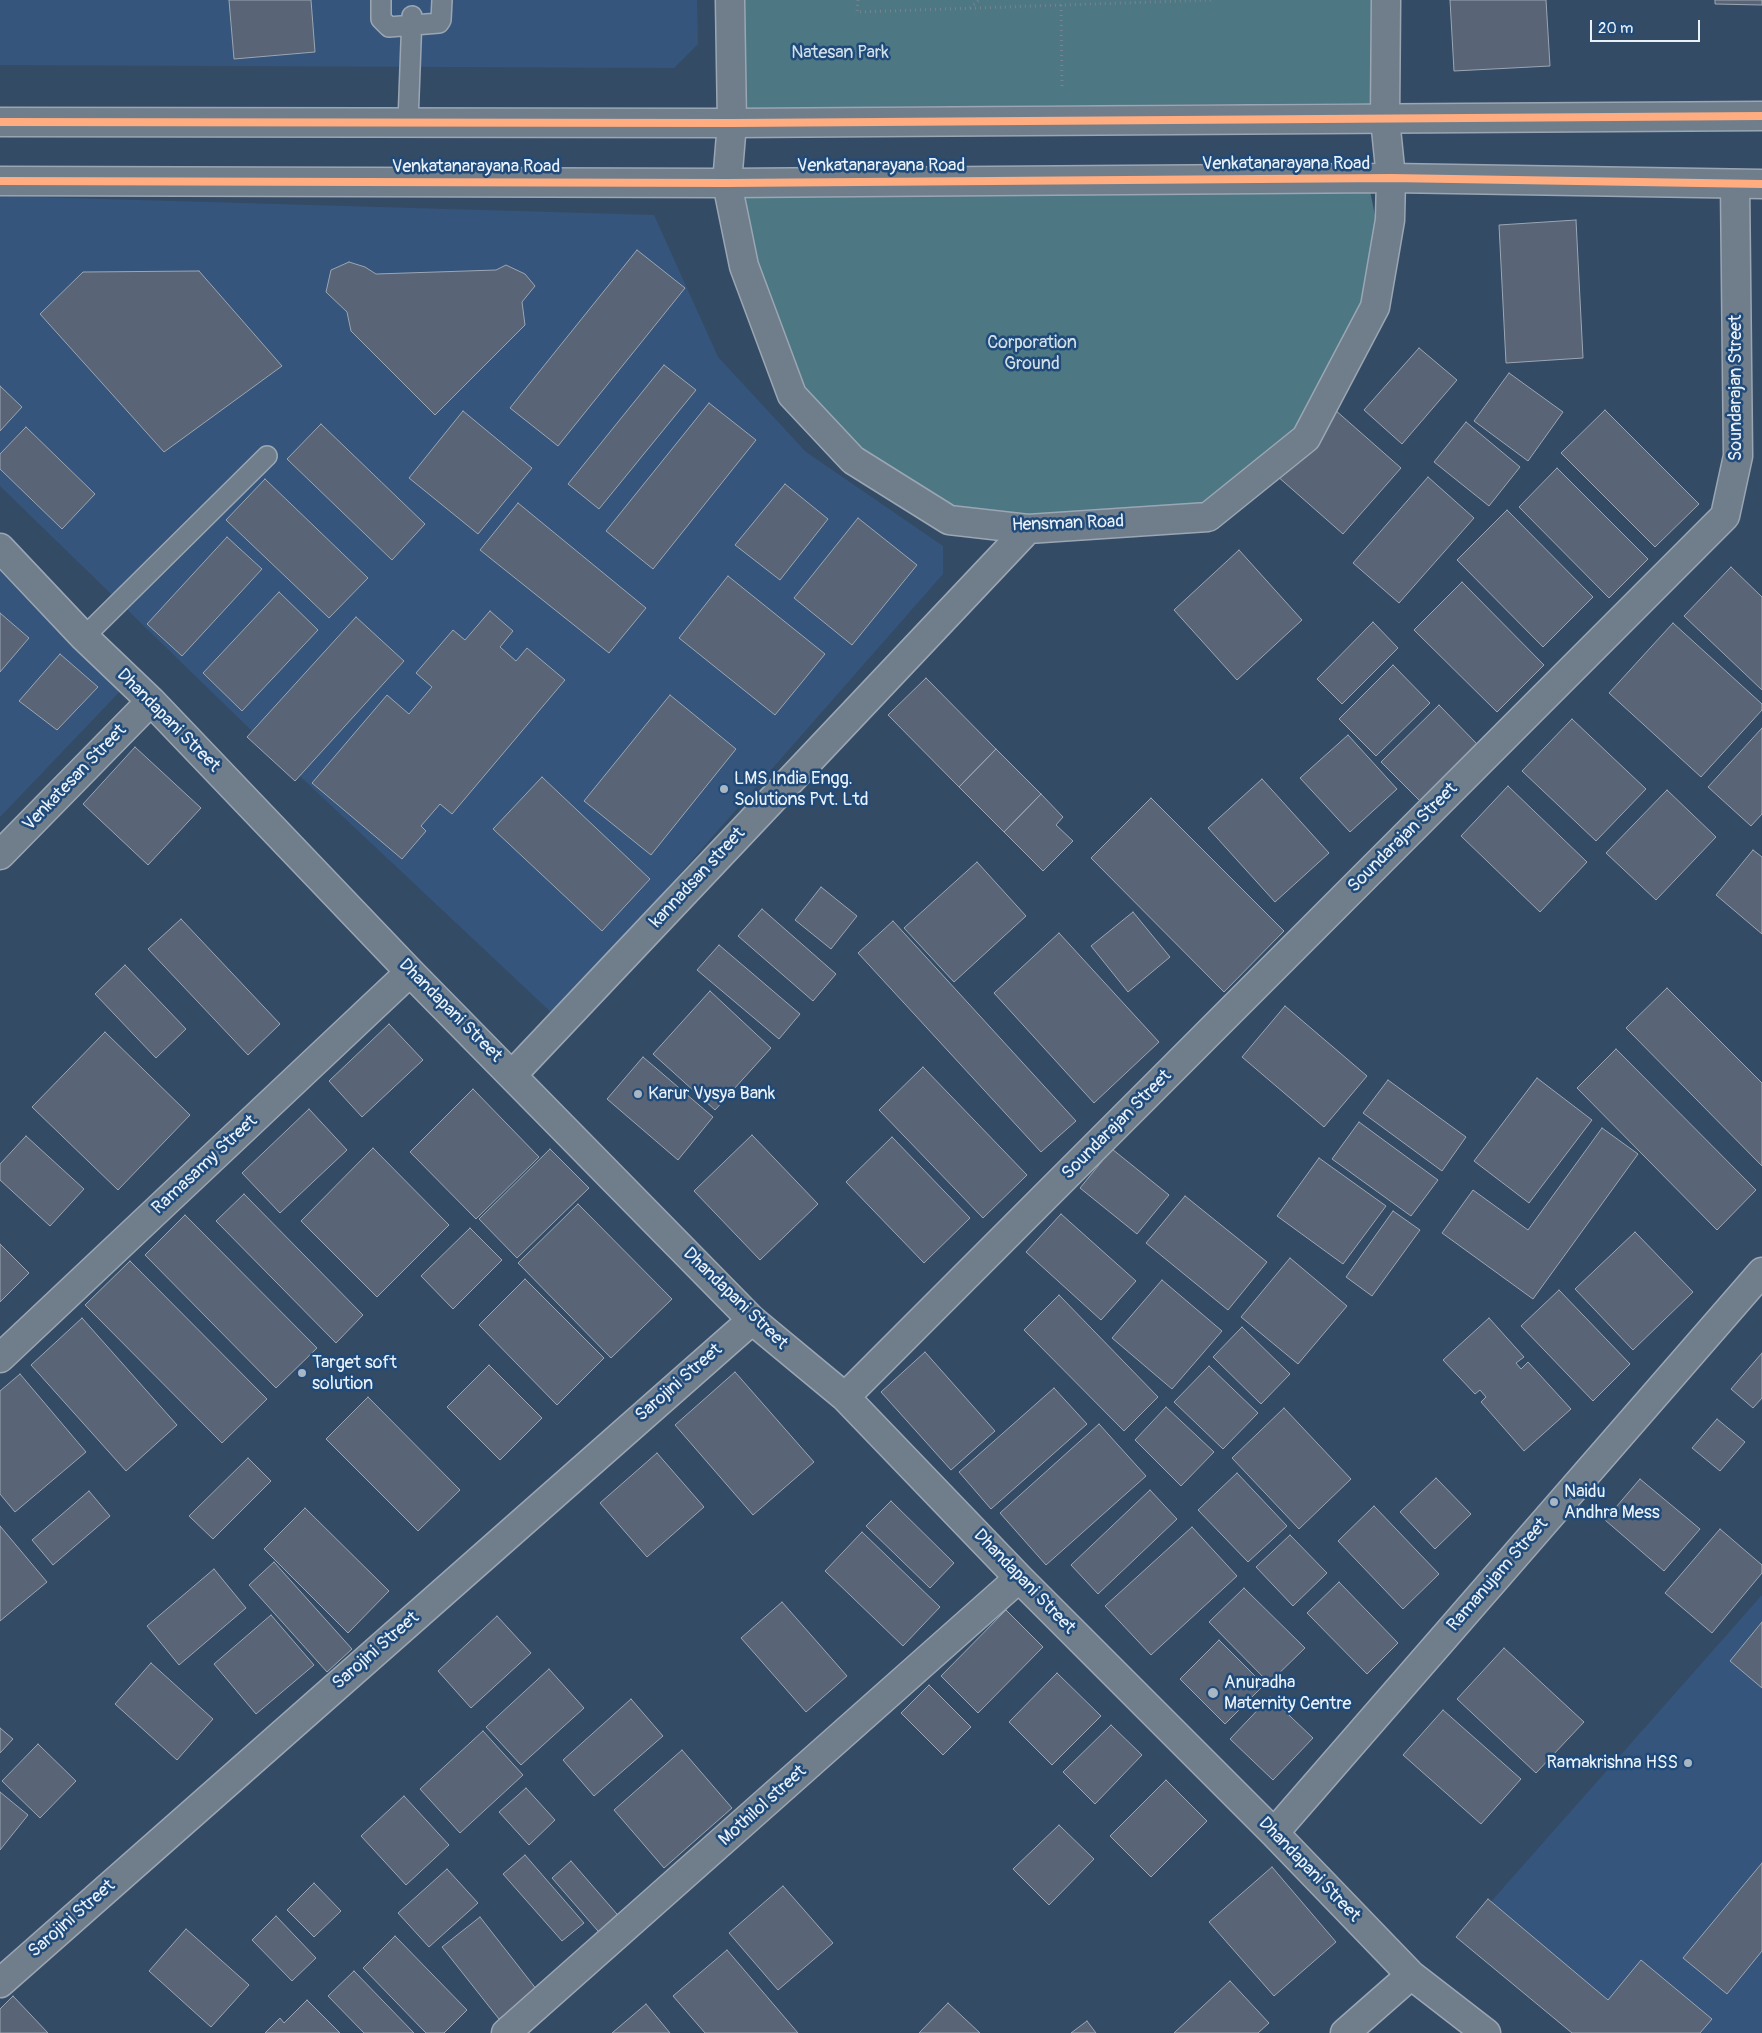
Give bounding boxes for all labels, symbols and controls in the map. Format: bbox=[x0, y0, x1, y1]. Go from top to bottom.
scale bar bbox=[1592, 10, 1702, 42]
text: 20 m bbox=[1598, 19, 1633, 38]
park label: Natesan Park bbox=[791, 42, 889, 64]
street label: Venkatanarayana Road bbox=[1202, 153, 1370, 175]
street label: Venkatanarayana Road bbox=[797, 155, 965, 177]
street label: Venkatanarayana Road bbox=[392, 156, 560, 178]
street label: Soundarajan Street bbox=[1725, 315, 1747, 461]
park label: Corporation Ground bbox=[987, 332, 1077, 374]
street label: Hensman Road bbox=[1012, 511, 1124, 537]
street label: Dhandapani Street bbox=[112, 665, 224, 777]
street label: Venkatesan Street bbox=[19, 720, 131, 836]
place label: LMS India Engg. Solutions Pvt. Ltd bbox=[734, 768, 869, 811]
street label: Soundarajan Street bbox=[1344, 779, 1462, 897]
marker: LMS India Engg. Solutions Pvt. Ltd bbox=[718, 783, 730, 795]
street label: kannadsan street bbox=[646, 823, 750, 933]
street label: Dhandapani Street bbox=[394, 955, 506, 1067]
street label: Soundarajan Street bbox=[1058, 1066, 1176, 1184]
place label: Karur Vysya Bank bbox=[648, 1083, 775, 1105]
marker: Karur Vysya Bank bbox=[632, 1088, 644, 1100]
street label: Ramasamy Street bbox=[148, 1111, 262, 1219]
street label: Dhandapani Street bbox=[678, 1244, 792, 1354]
street label: Sarojini Street bbox=[631, 1339, 727, 1427]
place label: Target soft solution bbox=[312, 1352, 397, 1395]
marker: Target soft solution bbox=[296, 1367, 308, 1379]
place label: Naidu Andhra Mess bbox=[1564, 1481, 1660, 1524]
marker: Naidu Andhra Mess bbox=[1548, 1496, 1560, 1508]
street label: Ramanujam Street bbox=[1443, 1514, 1553, 1636]
street label: Dhandapani Street bbox=[969, 1525, 1079, 1639]
street label: Sarojini Street bbox=[328, 1607, 424, 1695]
place label: Anuradha Maternity Centre bbox=[1224, 1672, 1351, 1715]
marker: Anuradha Maternity Centre bbox=[1206, 1686, 1220, 1700]
place label: Ramakrishna HSS bbox=[1546, 1752, 1678, 1774]
marker: Ramakrishna HSS bbox=[1682, 1757, 1694, 1769]
street label: Mothilol street bbox=[715, 1761, 811, 1851]
street label: Dhandapani Street bbox=[1254, 1813, 1364, 1927]
street label: Sarojini Street bbox=[24, 1875, 120, 1963]

